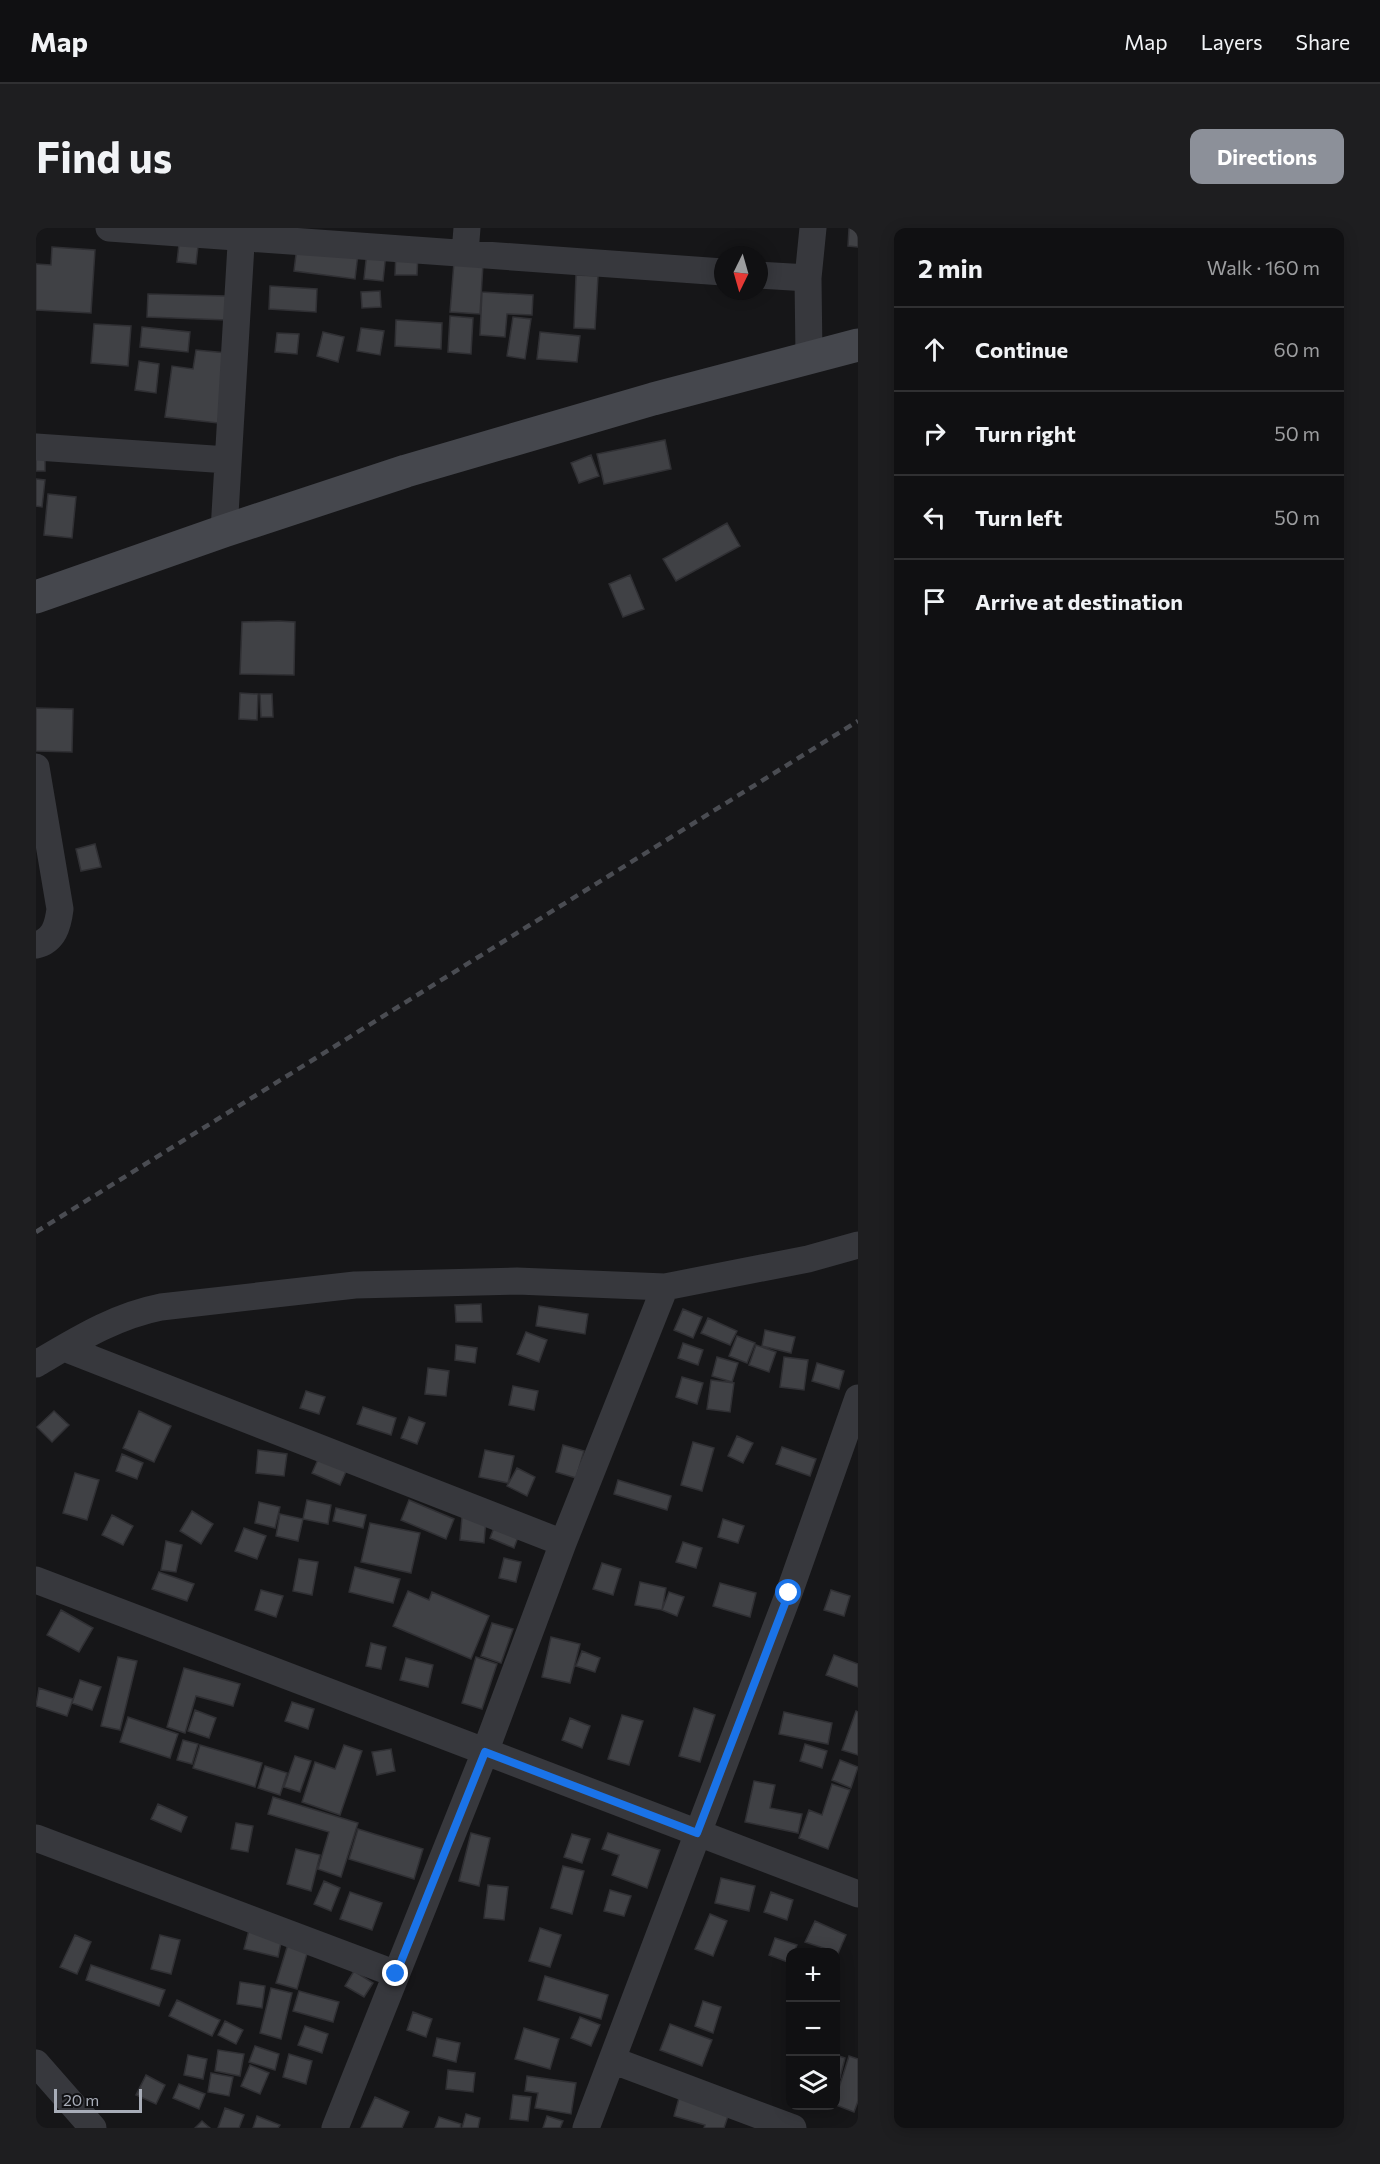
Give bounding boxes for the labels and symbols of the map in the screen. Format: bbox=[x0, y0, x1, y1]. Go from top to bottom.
north arrow bbox=[714, 246, 768, 300]
route start bbox=[775, 1579, 801, 1605]
route end bbox=[382, 1960, 408, 1986]
scale bar bbox=[54, 2086, 142, 2114]

